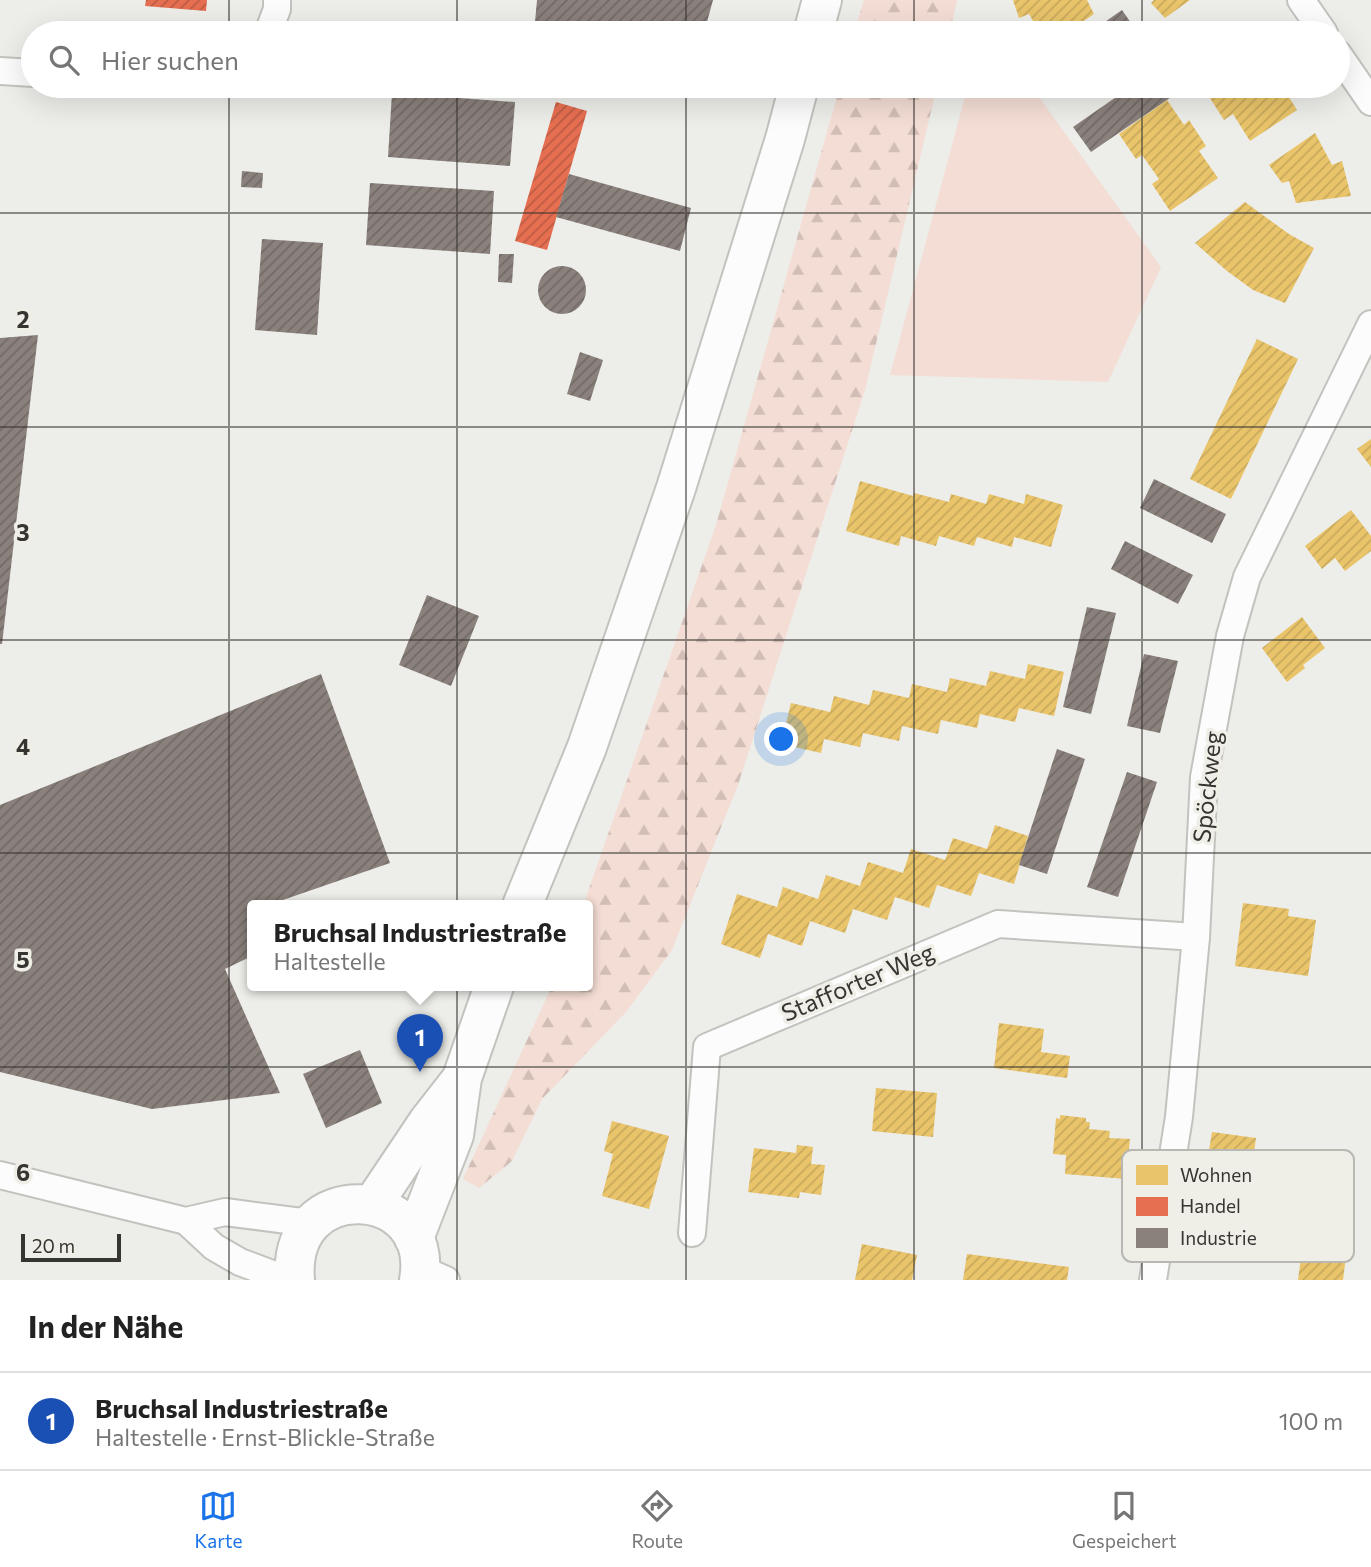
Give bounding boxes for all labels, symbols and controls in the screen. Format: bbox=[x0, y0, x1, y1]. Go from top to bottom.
search box bbox=[21, 21, 1350, 98]
icon: search bbox=[45, 41, 83, 79]
text: Hier suchen bbox=[101, 44, 239, 75]
text: 2 bbox=[16, 305, 30, 333]
text: 3 bbox=[16, 518, 30, 546]
your location bbox=[764, 722, 798, 756]
street label: Spöckweg bbox=[1186, 730, 1227, 844]
text: 4 bbox=[16, 732, 30, 760]
popup bbox=[247, 900, 593, 991]
text: Bruchsal Industriestraße bbox=[274, 916, 566, 947]
street label: Stafforter Weg bbox=[777, 936, 938, 1027]
text: 5 bbox=[16, 945, 30, 973]
text: Haltestelle bbox=[274, 947, 386, 975]
pin: 1 bbox=[397, 1014, 443, 1072]
legend bbox=[1122, 1150, 1354, 1262]
text: 6 bbox=[16, 1158, 30, 1186]
text: Wohnen bbox=[1180, 1163, 1252, 1186]
text: Handel bbox=[1180, 1194, 1241, 1217]
text: Industrie bbox=[1180, 1226, 1257, 1249]
scale bar bbox=[21, 1231, 121, 1263]
text: 20 m bbox=[32, 1234, 75, 1257]
text: In der Nähe bbox=[28, 1307, 183, 1344]
text: Bruchsal Industriestraße bbox=[95, 1392, 388, 1423]
text: 1 bbox=[46, 1407, 56, 1435]
text: 100 m bbox=[1279, 1407, 1343, 1435]
text: Haltestelle · Ernst-Blickle-Straße bbox=[95, 1423, 435, 1451]
tab: Karte bbox=[194, 1487, 242, 1552]
tab: Route bbox=[631, 1487, 683, 1552]
tab: Gespeichert bbox=[1072, 1487, 1177, 1552]

